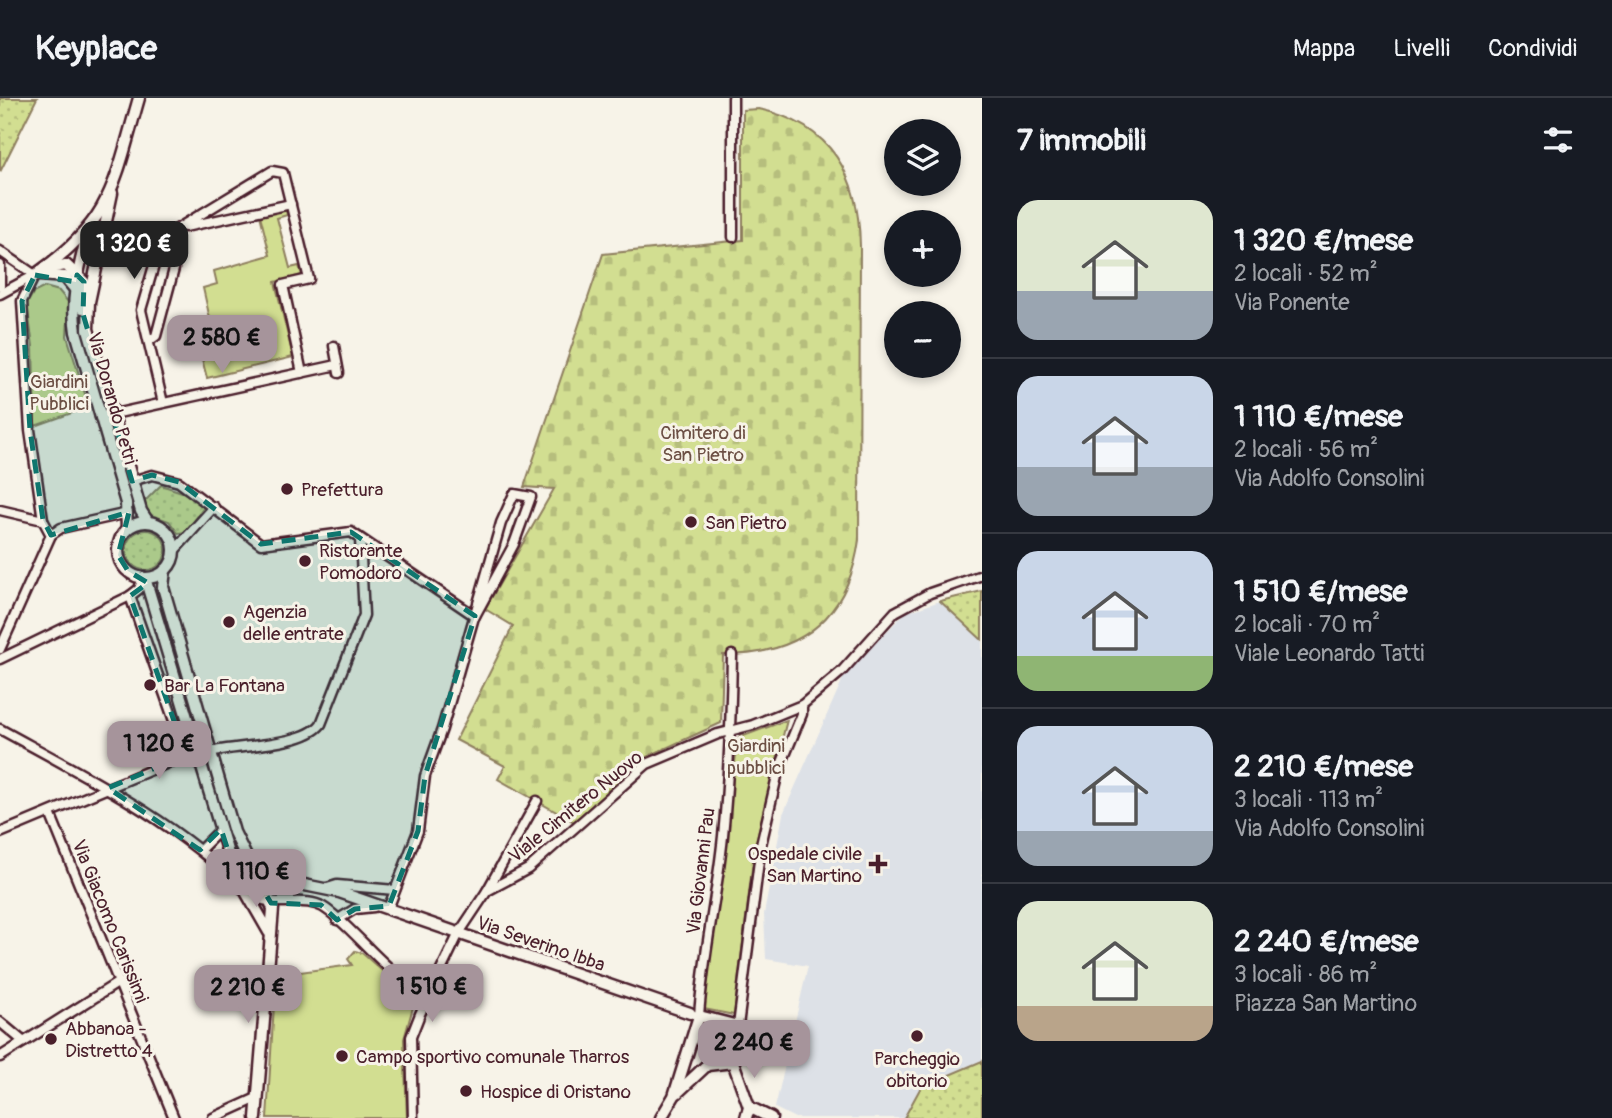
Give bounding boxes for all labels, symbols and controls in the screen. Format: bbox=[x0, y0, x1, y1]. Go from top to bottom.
text: Keyplace bbox=[35, 28, 157, 69]
text: Mappa bbox=[1293, 34, 1355, 63]
text: Livelli bbox=[1393, 34, 1450, 63]
text: Condividi bbox=[1488, 34, 1577, 63]
map controls bbox=[884, 119, 961, 378]
button: layers bbox=[884, 119, 961, 196]
icon: filters bbox=[1539, 121, 1577, 159]
text: 7 immobili bbox=[1017, 122, 1146, 159]
button: + bbox=[884, 210, 961, 287]
pin: 1 320 € bbox=[69, 222, 199, 281]
text: 1 320 €/mese bbox=[1234, 222, 1413, 259]
icon: home bbox=[1073, 228, 1157, 312]
text: 1 320 € bbox=[96, 229, 172, 258]
text: 2 locali · 52 m² bbox=[1234, 259, 1378, 288]
text: Via Ponente bbox=[1234, 288, 1350, 317]
button: − bbox=[884, 301, 961, 378]
pin: 2 580 € bbox=[157, 316, 287, 375]
text: 2 580 € bbox=[183, 323, 261, 352]
street label: Via Dorando Petri bbox=[82, 329, 142, 467]
park label: Giardini Pubblici bbox=[29, 370, 89, 416]
text: 1 110 €/mese bbox=[1234, 398, 1403, 435]
icon: home bbox=[1073, 404, 1157, 488]
park label: Cimitero di San Pietro bbox=[660, 421, 746, 467]
text: 2 locali · 56 m² bbox=[1234, 435, 1378, 464]
text: Via Adolfo Consolini bbox=[1234, 464, 1424, 493]
place label: Prefettura bbox=[301, 478, 383, 502]
marker: Prefettura bbox=[279, 481, 295, 497]
place label: San Pietro bbox=[705, 511, 787, 535]
marker: San Pietro bbox=[683, 514, 699, 530]
place label: Ristorante Pomodoro bbox=[319, 539, 403, 585]
marker: Ristorante Pomodoro bbox=[297, 553, 313, 569]
text: 1 510 €/mese bbox=[1234, 573, 1407, 610]
icon: home bbox=[1073, 579, 1157, 663]
place label: Agenzia delle entrate bbox=[243, 600, 344, 646]
text: 2 locali · 70 m² bbox=[1234, 610, 1380, 639]
marker: Agenzia delle entrate bbox=[221, 614, 237, 630]
text: Viale Leonardo Tatti bbox=[1234, 639, 1424, 668]
place label: Bar La Fontana bbox=[164, 674, 285, 698]
marker: Bar La Fontana bbox=[142, 677, 158, 693]
pin: 1 120 € bbox=[94, 722, 224, 781]
text: 1 120 € bbox=[123, 729, 195, 758]
park label: Giardini pubblici bbox=[727, 734, 785, 780]
street label: Viale Cimitero Nuovo bbox=[504, 745, 648, 868]
text: 2 210 €/mese bbox=[1234, 748, 1413, 785]
icon: home bbox=[1073, 754, 1157, 838]
text: 3 locali · 113 m² bbox=[1234, 785, 1383, 814]
street label: Via Giovanni Pau bbox=[681, 806, 721, 936]
text: Via Adolfo Consolini bbox=[1234, 814, 1424, 843]
street label: Via Giacomo Carissimi bbox=[66, 836, 154, 1006]
place label: Ospedale civile San Martino bbox=[748, 842, 863, 888]
pin: 1 110 € bbox=[191, 850, 321, 909]
marker: Ospedale civile San Martino bbox=[868, 854, 888, 874]
text: 1 110 € bbox=[222, 857, 290, 886]
street label: Via Severino Ibba bbox=[473, 911, 608, 977]
text: 2 240 €/mese bbox=[1234, 923, 1419, 960]
icon: home bbox=[1073, 929, 1157, 1013]
text: 3 locali · 86 m² bbox=[1234, 960, 1377, 989]
pin: 1 510 € bbox=[367, 964, 497, 1024]
pin: 2 210 € bbox=[183, 965, 313, 1025]
text: 1 510 € bbox=[396, 972, 468, 1001]
text: 2 210 € bbox=[210, 973, 286, 1002]
text: Piazza San Martino bbox=[1234, 989, 1417, 1018]
place label: Abbanoa - Distretto 4 bbox=[65, 1017, 153, 1063]
pin: 2 240 € bbox=[689, 1020, 819, 1080]
text: 2 240 € bbox=[714, 1028, 794, 1057]
marker: Parcheggio obitorio bbox=[909, 1028, 925, 1044]
marker: Abbanoa - Distretto 4 bbox=[43, 1031, 59, 1047]
place label: Campo sportivo comunale Tharros bbox=[356, 1045, 630, 1069]
place label: Parcheggio obitorio bbox=[874, 1047, 960, 1093]
marker: Campo sportivo comunale Tharros bbox=[334, 1048, 350, 1064]
place label: Hospice di Oristano bbox=[480, 1080, 631, 1104]
marker: Hospice di Oristano bbox=[458, 1083, 474, 1099]

